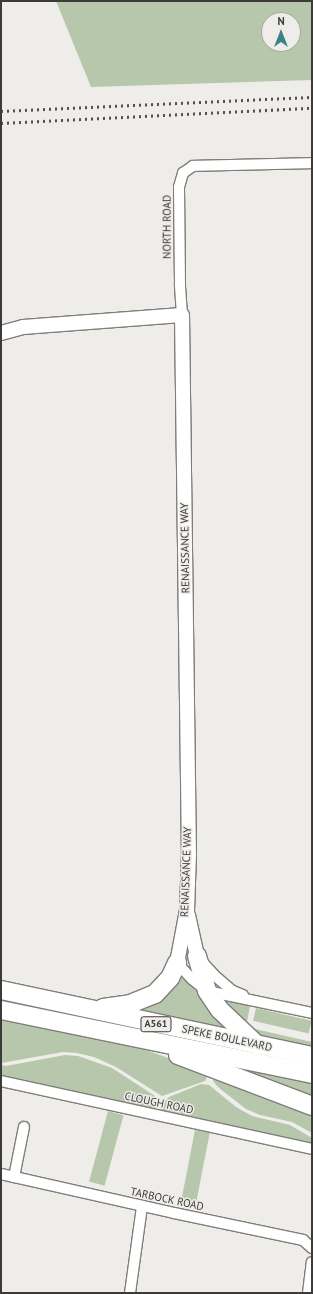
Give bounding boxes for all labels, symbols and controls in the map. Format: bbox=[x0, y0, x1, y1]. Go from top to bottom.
north arrow bbox=[261, 12, 301, 52]
text: N bbox=[277, 14, 285, 28]
street label: NORTH ROAD bbox=[160, 195, 174, 259]
street label: RENAISSANCE WAY bbox=[178, 503, 192, 593]
street label: RENAISSANCE WAY bbox=[178, 826, 194, 918]
road number: A561 bbox=[140, 1016, 172, 1032]
street label: SPEKE BOULEVARD bbox=[181, 1022, 273, 1054]
street label: CLOUGH ROAD bbox=[123, 1089, 195, 1117]
street label: TARBOCK ROAD bbox=[129, 1185, 205, 1213]

